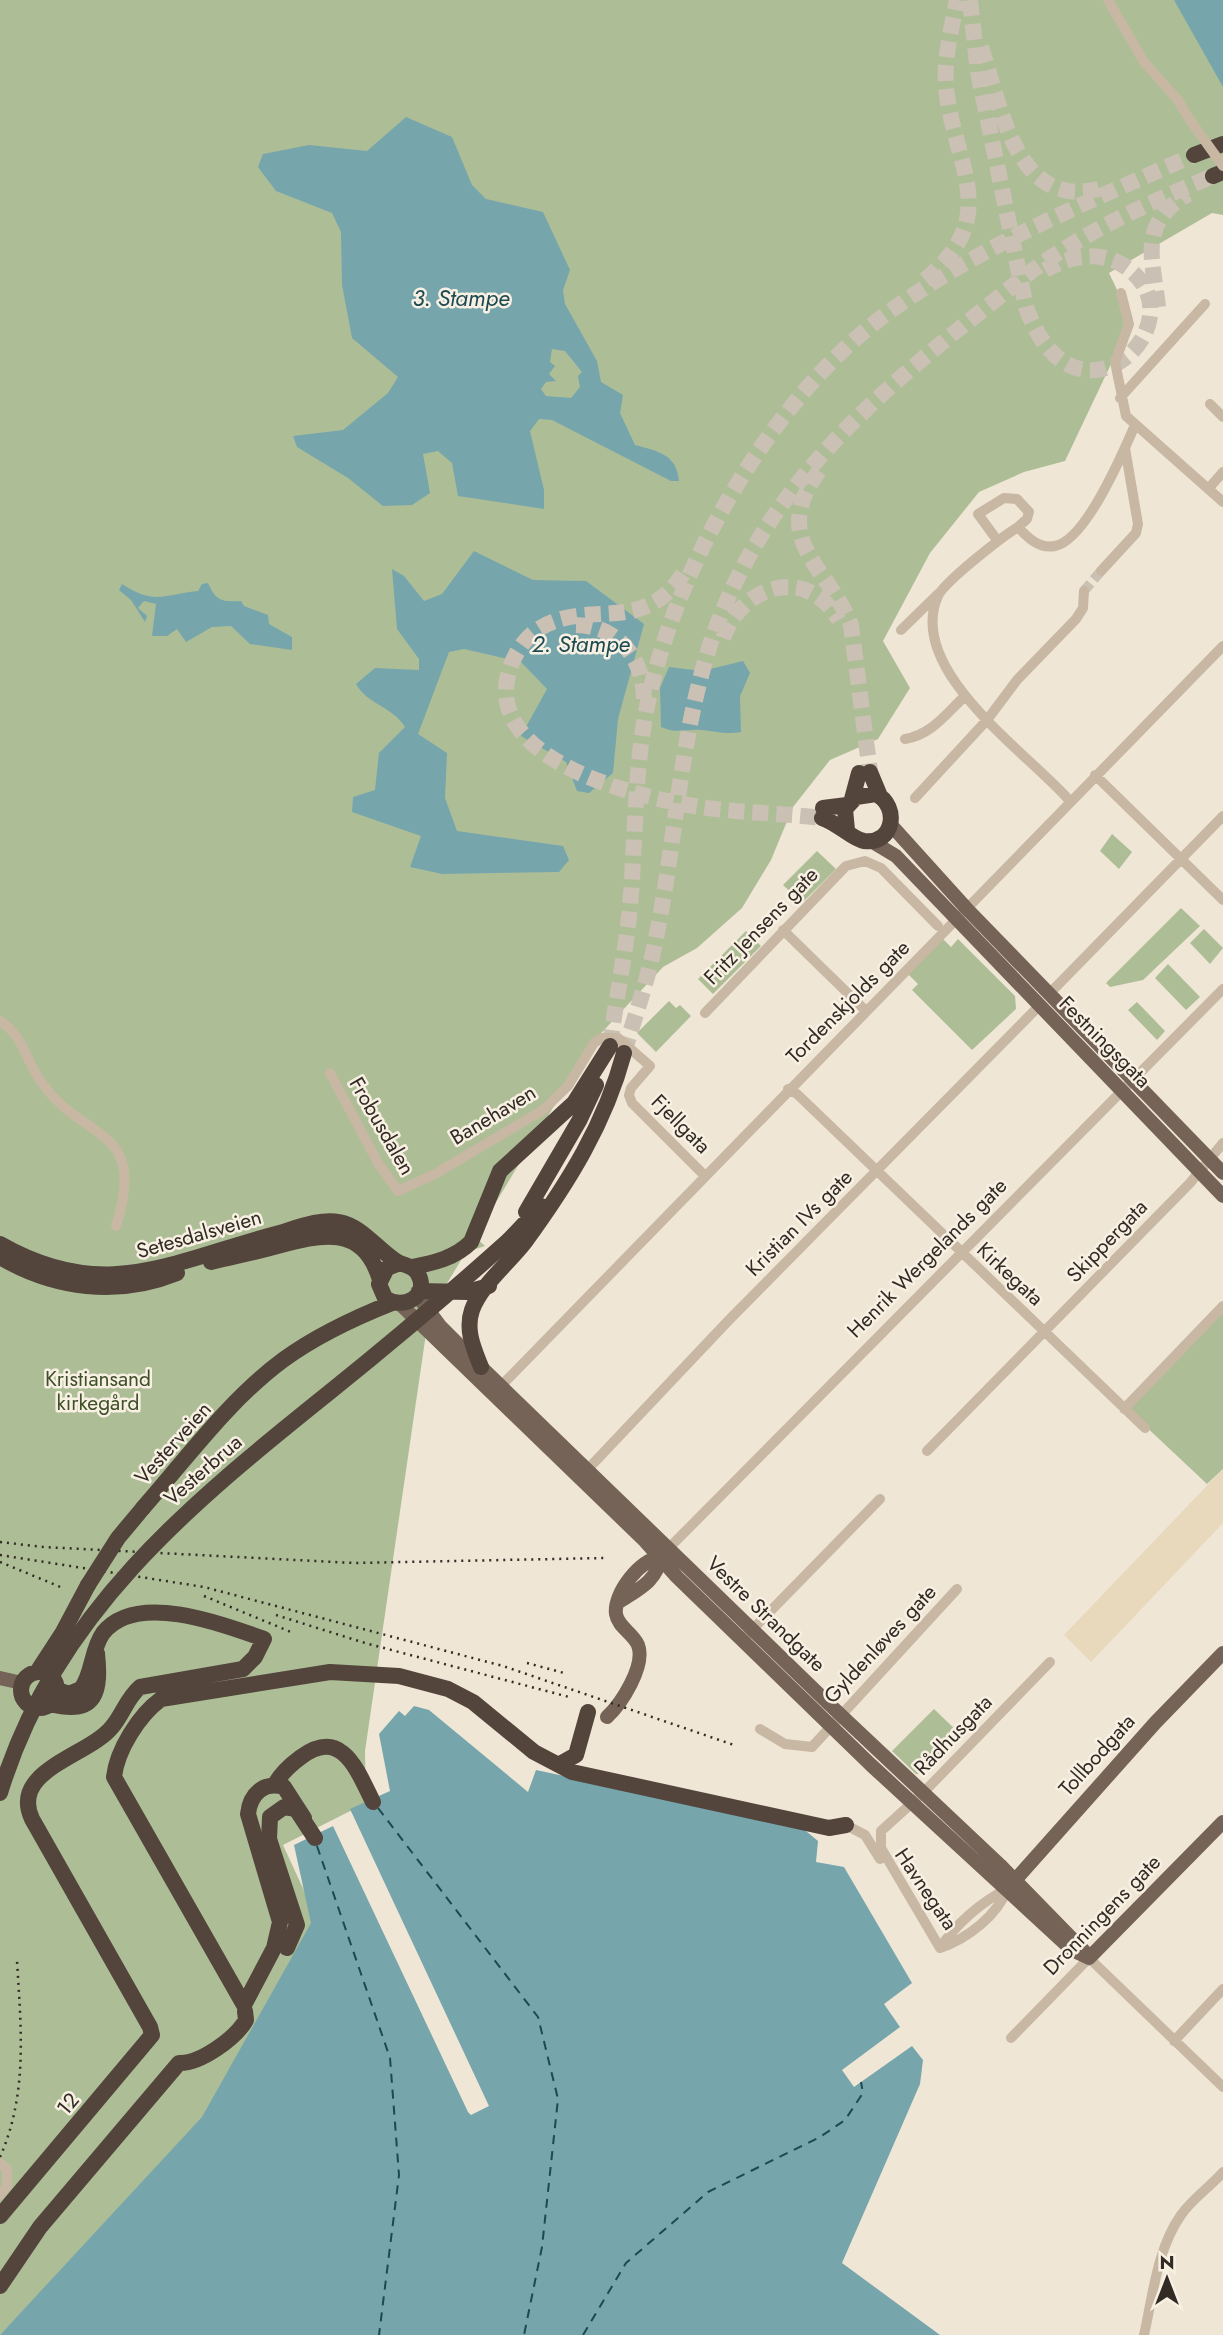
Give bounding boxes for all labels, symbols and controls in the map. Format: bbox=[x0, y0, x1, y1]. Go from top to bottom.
water label: 3. Stampe bbox=[412, 281, 510, 315]
water label: 2. Stampe bbox=[532, 627, 631, 661]
street label: Fritz Jensens gate bbox=[697, 860, 825, 992]
street label: Tordenskjolds gate bbox=[779, 933, 917, 1071]
street label: Festningsgata bbox=[1052, 989, 1158, 1095]
street label: Frobusdalen bbox=[342, 1071, 422, 1181]
street label: Banehaven bbox=[444, 1078, 542, 1152]
street label: Fjellgata bbox=[644, 1087, 718, 1161]
street label: Kristian IVs gate bbox=[739, 1163, 859, 1283]
street label: Henrik Wergelands gate bbox=[840, 1171, 1014, 1345]
street label: Skippergata bbox=[1060, 1193, 1154, 1289]
street label: Setesdalsveien bbox=[133, 1202, 265, 1266]
street label: Kirkegata bbox=[970, 1235, 1050, 1313]
park label: Kristiansand kirkegård bbox=[45, 1364, 151, 1418]
street label: Vesterveien bbox=[128, 1395, 218, 1491]
street label: Vesterbrua bbox=[157, 1428, 249, 1512]
street label: Vestre Strandgate bbox=[700, 1549, 832, 1679]
street label: Gyldenløves gate bbox=[817, 1578, 943, 1710]
street label: Rådhusgata bbox=[907, 1688, 999, 1782]
street label: Tollbodgata bbox=[1052, 1707, 1142, 1803]
street label: Havnegata bbox=[887, 1842, 965, 1936]
street label: Dronningens gate bbox=[1036, 1848, 1168, 1982]
street label: 12 bbox=[50, 2086, 86, 2122]
north arrow bbox=[1132, 2244, 1202, 2314]
text: N bbox=[1159, 2249, 1175, 2276]

